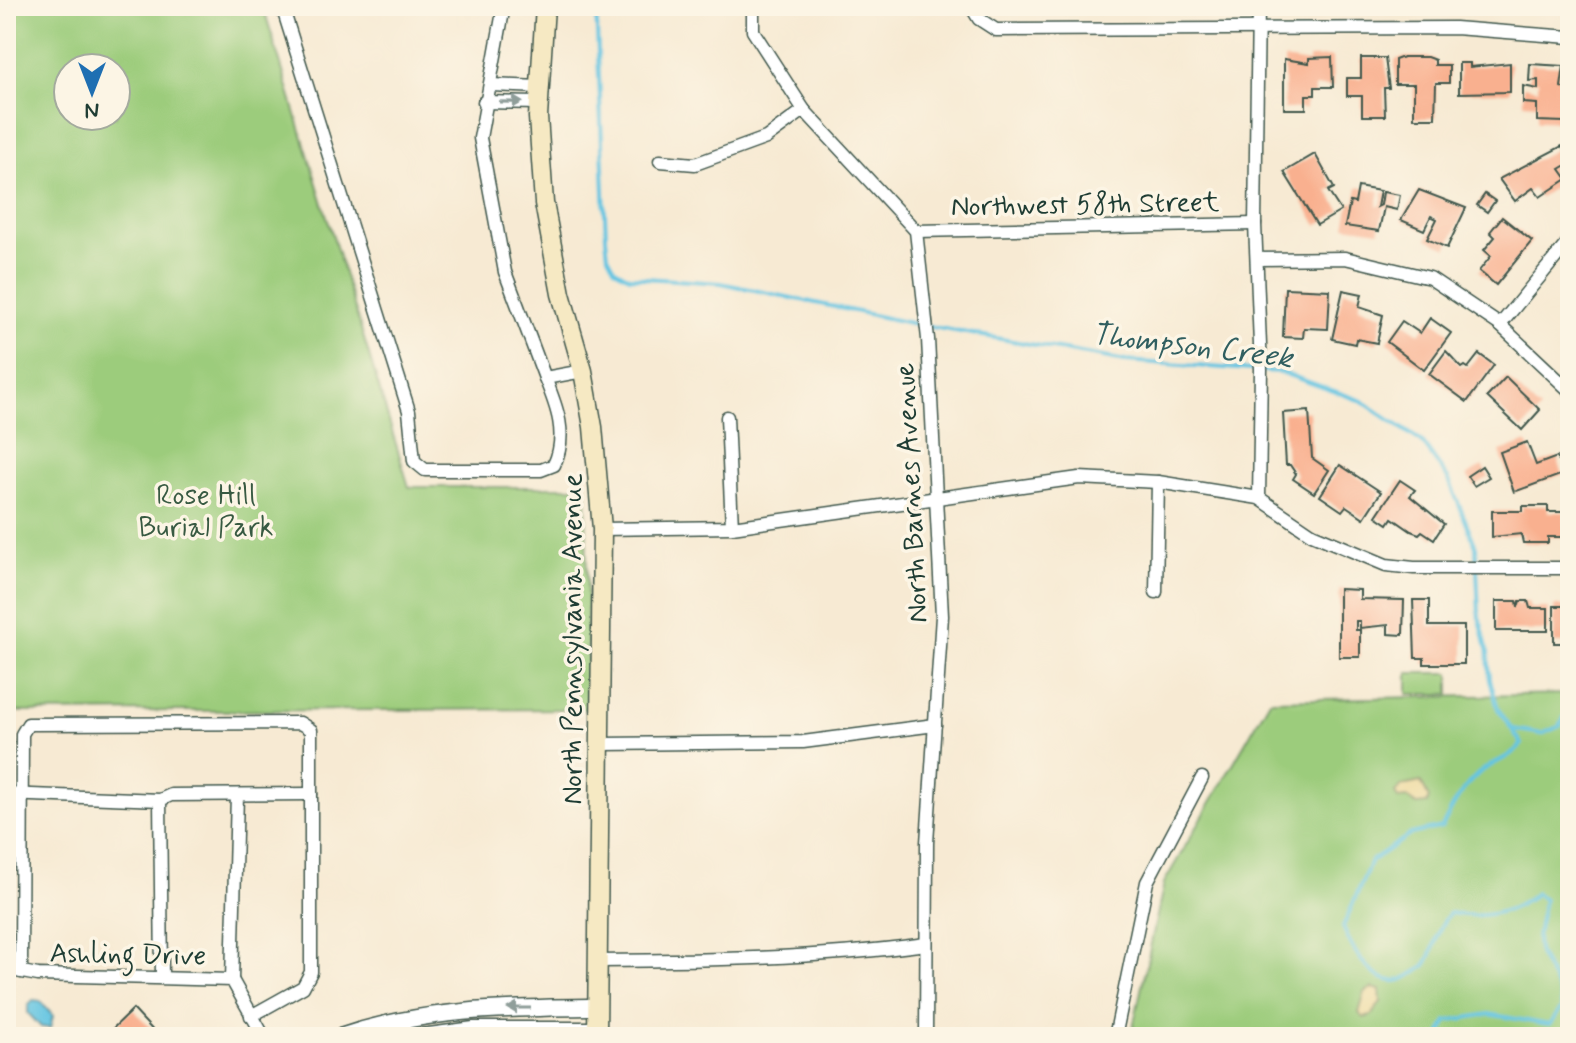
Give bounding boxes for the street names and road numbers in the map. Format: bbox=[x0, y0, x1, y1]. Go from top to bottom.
street label: Northwest 58th Street bbox=[950, 185, 1220, 226]
street label: North Barnes Avenue bbox=[887, 362, 938, 624]
street label: North Pennsylvania Avenue bbox=[555, 473, 592, 805]
street label: Ashling Drive bbox=[49, 936, 207, 978]

